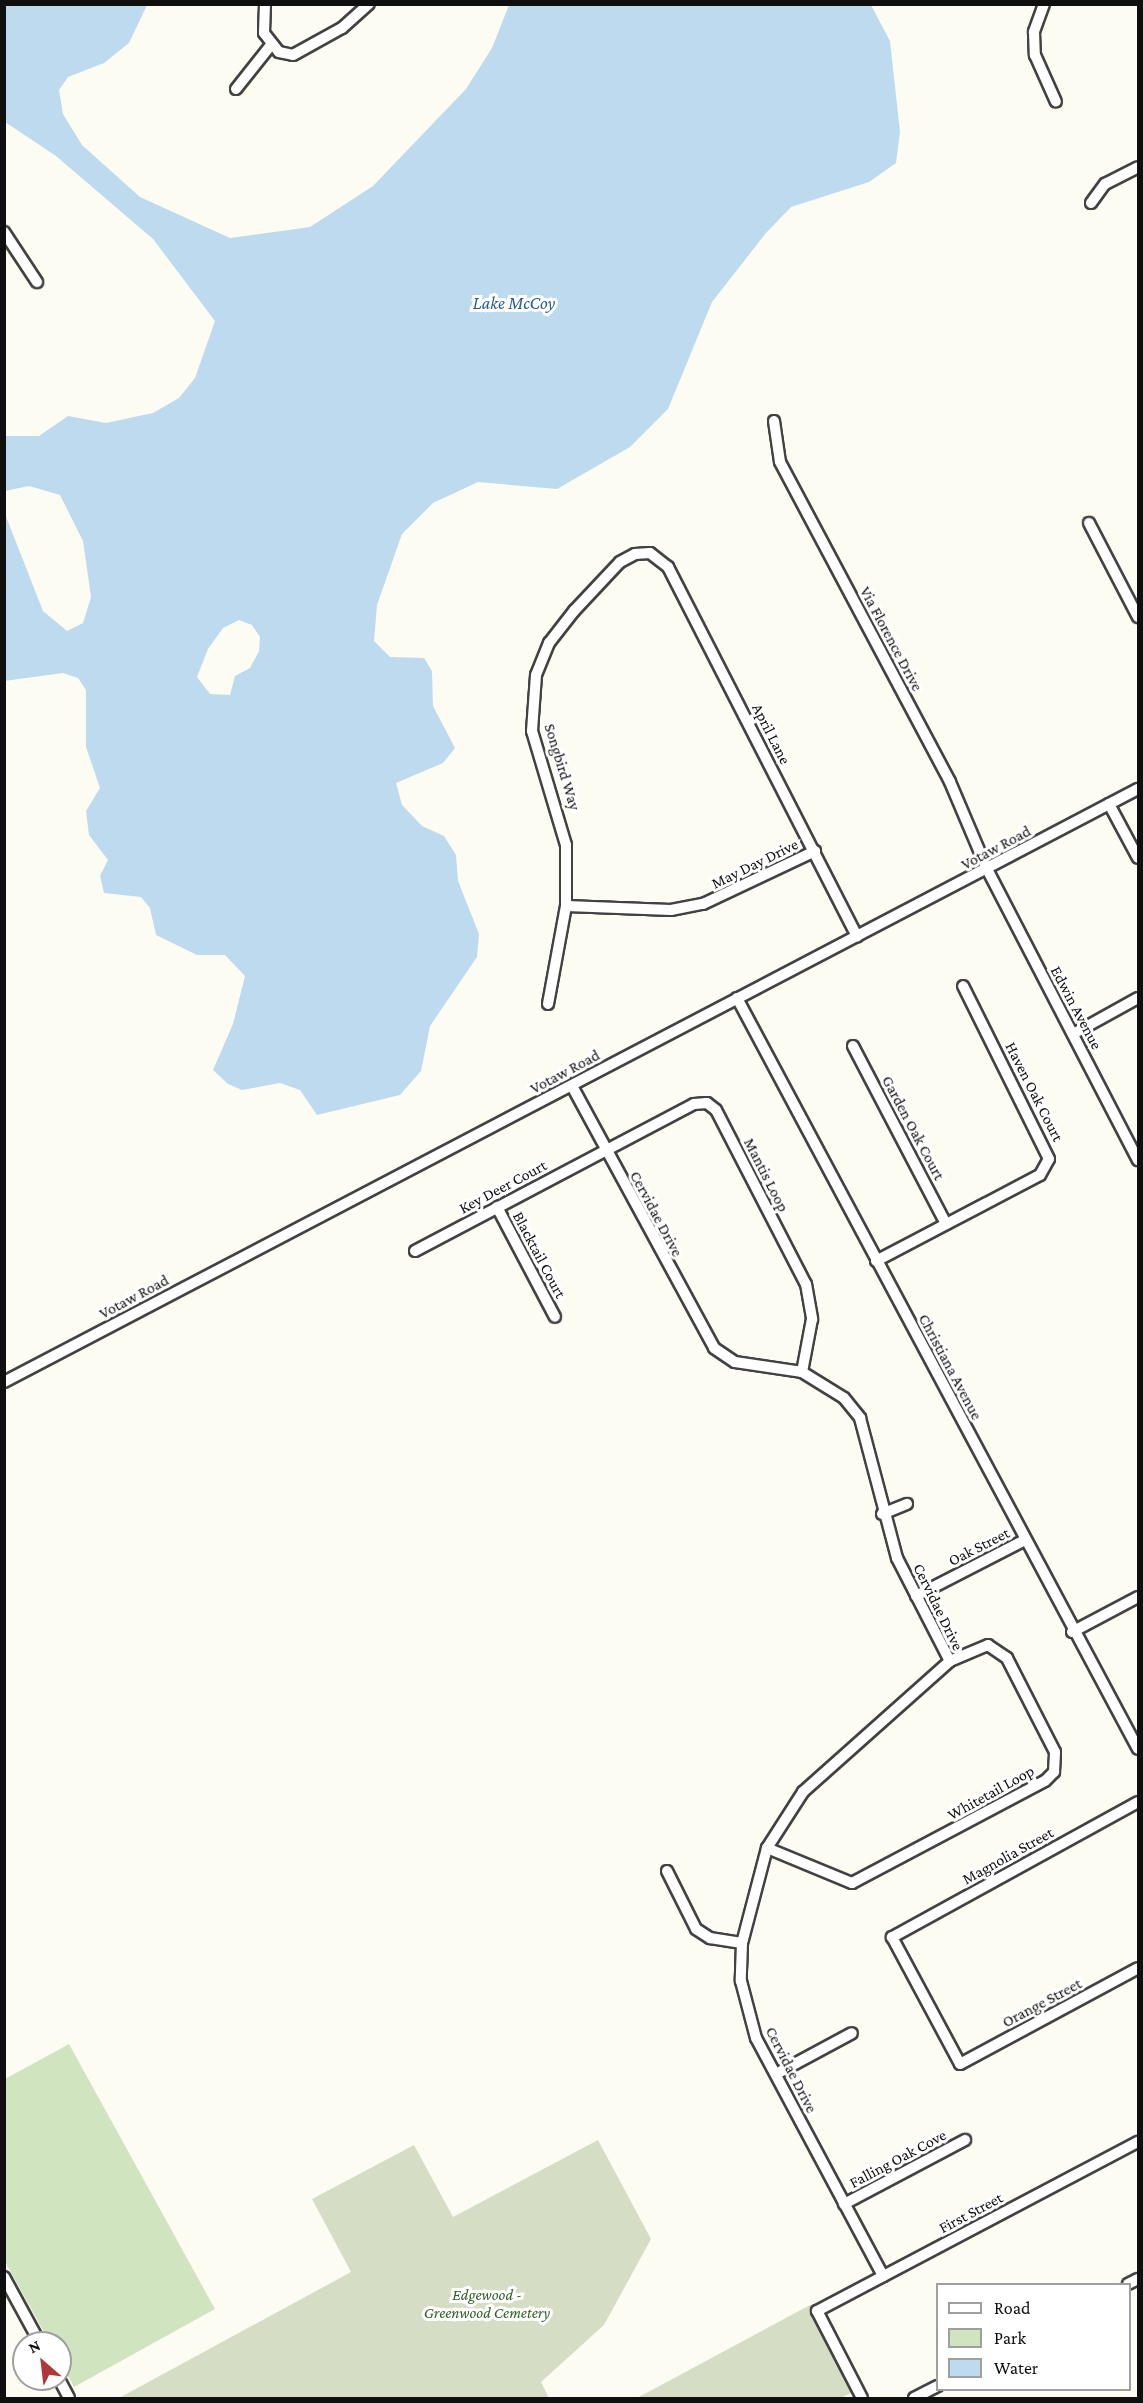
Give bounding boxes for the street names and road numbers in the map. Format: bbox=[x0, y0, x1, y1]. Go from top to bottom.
street label: Via Florence Drive bbox=[855, 583, 927, 695]
street label: April Lane bbox=[748, 700, 794, 768]
street label: Songbird Way bbox=[540, 721, 584, 813]
street label: Votaw Road bbox=[958, 822, 1034, 874]
street label: May Day Drive bbox=[708, 835, 802, 893]
street label: Edwin Avenue bbox=[1046, 963, 1106, 1053]
street label: Haven Oak Court bbox=[1001, 1039, 1067, 1145]
street label: Votaw Road bbox=[527, 1046, 603, 1098]
street label: Garden Oak Court bbox=[877, 1073, 949, 1183]
street label: Mantis Loop bbox=[739, 1135, 793, 1215]
street label: Key Deer Court bbox=[456, 1156, 550, 1218]
street label: Cervidae Drive bbox=[625, 1168, 687, 1260]
street label: Blacktail Court bbox=[508, 1208, 570, 1302]
street label: Votaw Road bbox=[96, 1271, 172, 1323]
street label: Christiana Avenue bbox=[914, 1311, 986, 1423]
street label: Oak Street bbox=[945, 1523, 1013, 1571]
street label: Cervidae Drive bbox=[909, 1560, 967, 1654]
street label: Whitetail Loop bbox=[944, 1761, 1038, 1825]
street label: Magnolia Street bbox=[959, 1823, 1057, 1889]
street label: Orange Street bbox=[999, 1974, 1085, 2032]
street label: Cervidae Drive bbox=[761, 2024, 821, 2116]
street label: Falling Oak Cove bbox=[846, 2125, 950, 2193]
street label: First Street bbox=[936, 2188, 1006, 2238]

